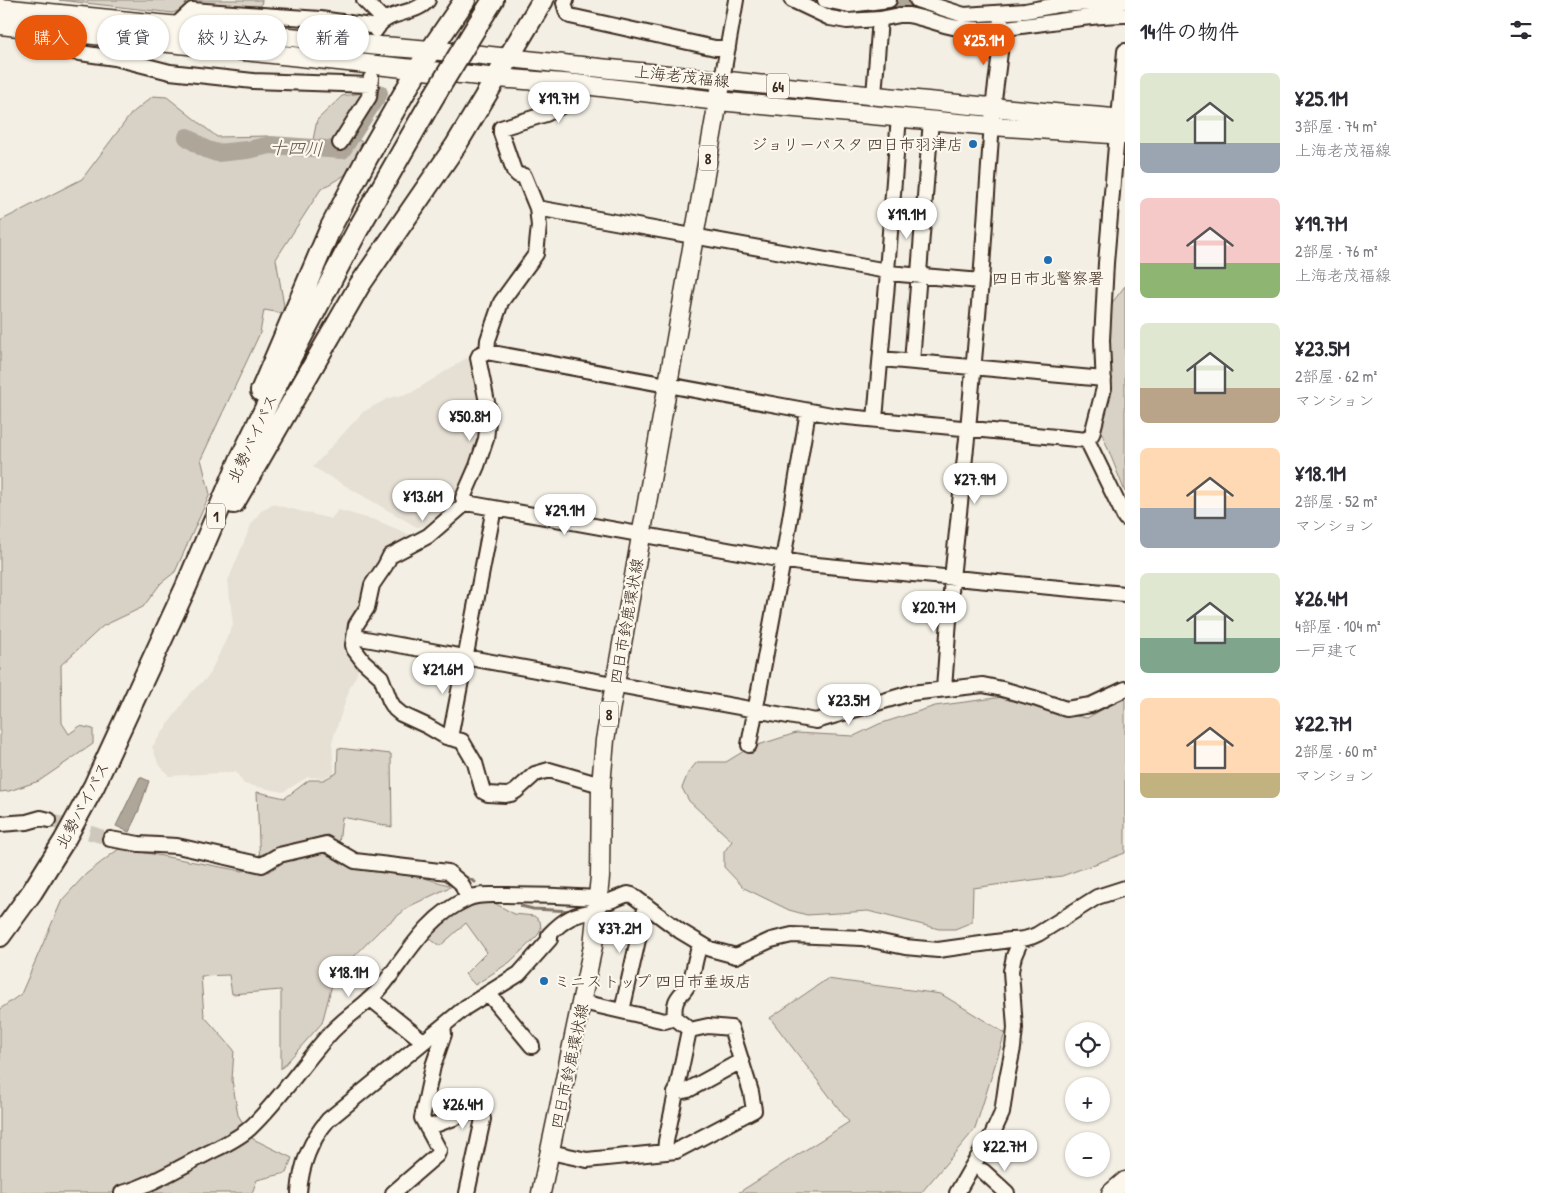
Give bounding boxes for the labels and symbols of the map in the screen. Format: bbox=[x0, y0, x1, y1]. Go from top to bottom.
pin: ¥25.1M bbox=[943, 23, 1025, 66]
street label: 上海老茂福線 bbox=[633, 60, 731, 92]
road number: 64 bbox=[767, 74, 789, 98]
pin: ¥19.7M bbox=[518, 82, 600, 124]
place label: ジョリーパスタ 四日市羽津店 bbox=[751, 133, 963, 155]
water label: 十四川 bbox=[269, 135, 323, 161]
marker: ジョリーパスタ 四日市羽津店 bbox=[967, 138, 979, 150]
road number: 8 bbox=[699, 146, 717, 170]
pin: ¥19.1M bbox=[866, 198, 948, 240]
marker: 四日市北警察署 bbox=[1042, 254, 1054, 266]
place label: 四日市北警察署 bbox=[992, 267, 1104, 289]
street label: 北勢バイパス bbox=[222, 390, 282, 486]
pin: ¥50.8M bbox=[429, 400, 511, 442]
pin: ¥27.9M bbox=[934, 462, 1016, 505]
pin: ¥13.6M bbox=[382, 480, 464, 522]
pin: ¥29.1M bbox=[524, 494, 606, 536]
road number: 1 bbox=[207, 504, 225, 528]
street label: 四日市鈴鹿環状線 bbox=[604, 556, 648, 686]
pin: ¥20.7M bbox=[893, 590, 975, 633]
pin: ¥21.6M bbox=[402, 652, 484, 695]
pin: ¥23.5M bbox=[808, 684, 890, 726]
road number: 8 bbox=[600, 702, 618, 726]
street label: 北勢バイパス bbox=[50, 758, 114, 852]
pin: ¥37.2M bbox=[579, 912, 661, 954]
pin: ¥18.1M bbox=[308, 956, 390, 998]
place label: ミニストップ 四日市垂坂店 bbox=[554, 970, 751, 992]
marker: ミニストップ 四日市垂坂店 bbox=[538, 975, 550, 987]
street label: 四日市鈴鹿環状線 bbox=[545, 1001, 593, 1131]
pin: ¥26.4M bbox=[422, 1088, 504, 1130]
pin: ¥22.7M bbox=[964, 1130, 1046, 1172]

